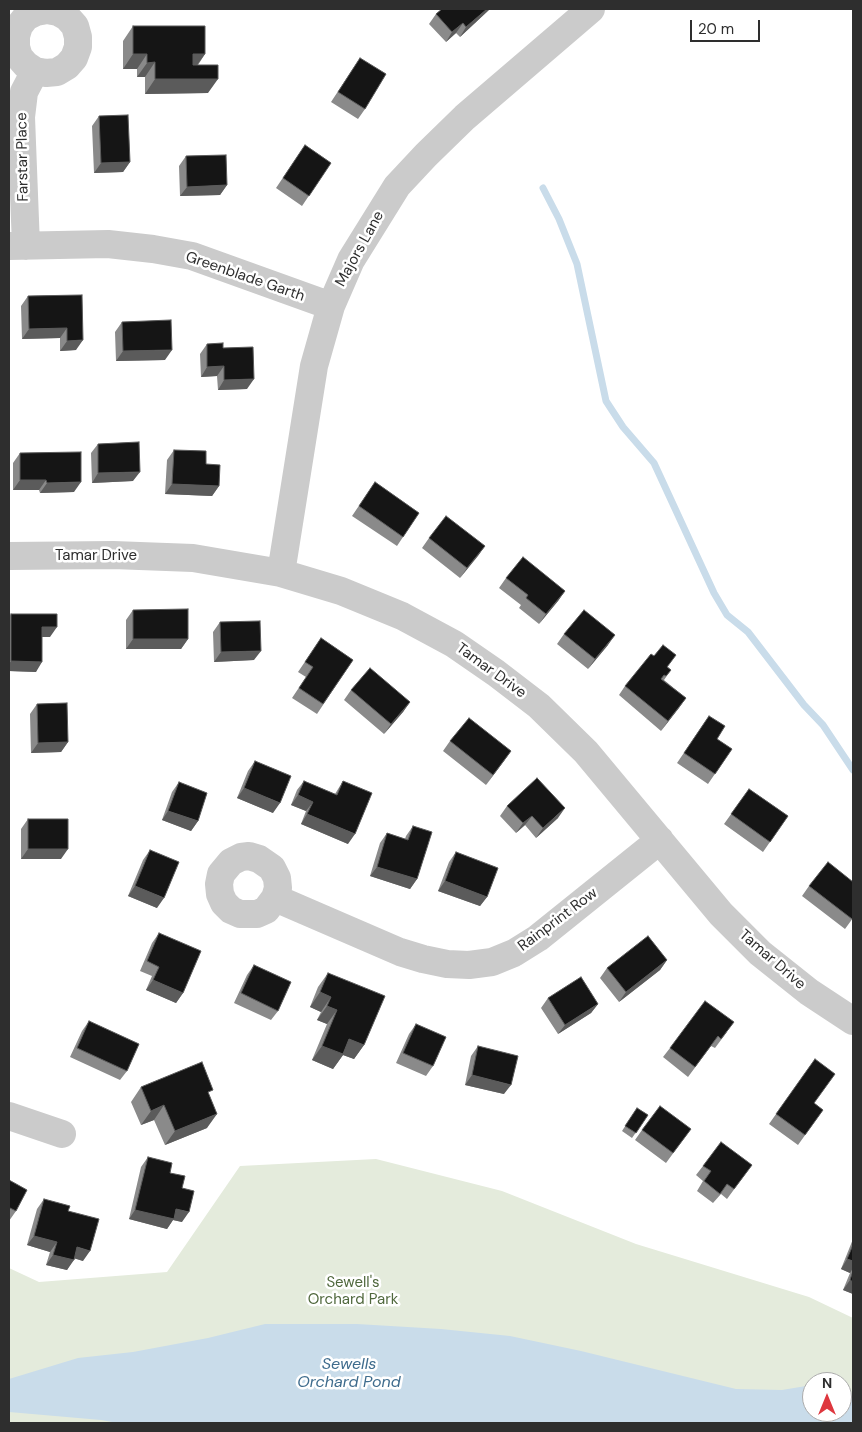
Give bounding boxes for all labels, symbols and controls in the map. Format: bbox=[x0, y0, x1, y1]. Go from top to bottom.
scale bar bbox=[692, 10, 762, 42]
text: 20 m bbox=[698, 19, 734, 39]
street label: Farstar Place bbox=[13, 112, 33, 202]
street label: Majors Lane bbox=[332, 208, 388, 290]
street label: Greenblade Garth bbox=[183, 248, 307, 306]
street label: Tamar Drive bbox=[55, 547, 137, 565]
street label: Tamar Drive bbox=[453, 640, 529, 702]
street label: Rainprint Row bbox=[515, 884, 601, 956]
street label: Tamar Drive bbox=[735, 926, 809, 994]
park label: Sewell's Orchard Park bbox=[308, 1274, 398, 1309]
water label: Sewells Orchard Pond bbox=[297, 1355, 401, 1393]
north arrow bbox=[802, 1372, 852, 1422]
text: N bbox=[822, 1374, 832, 1392]

